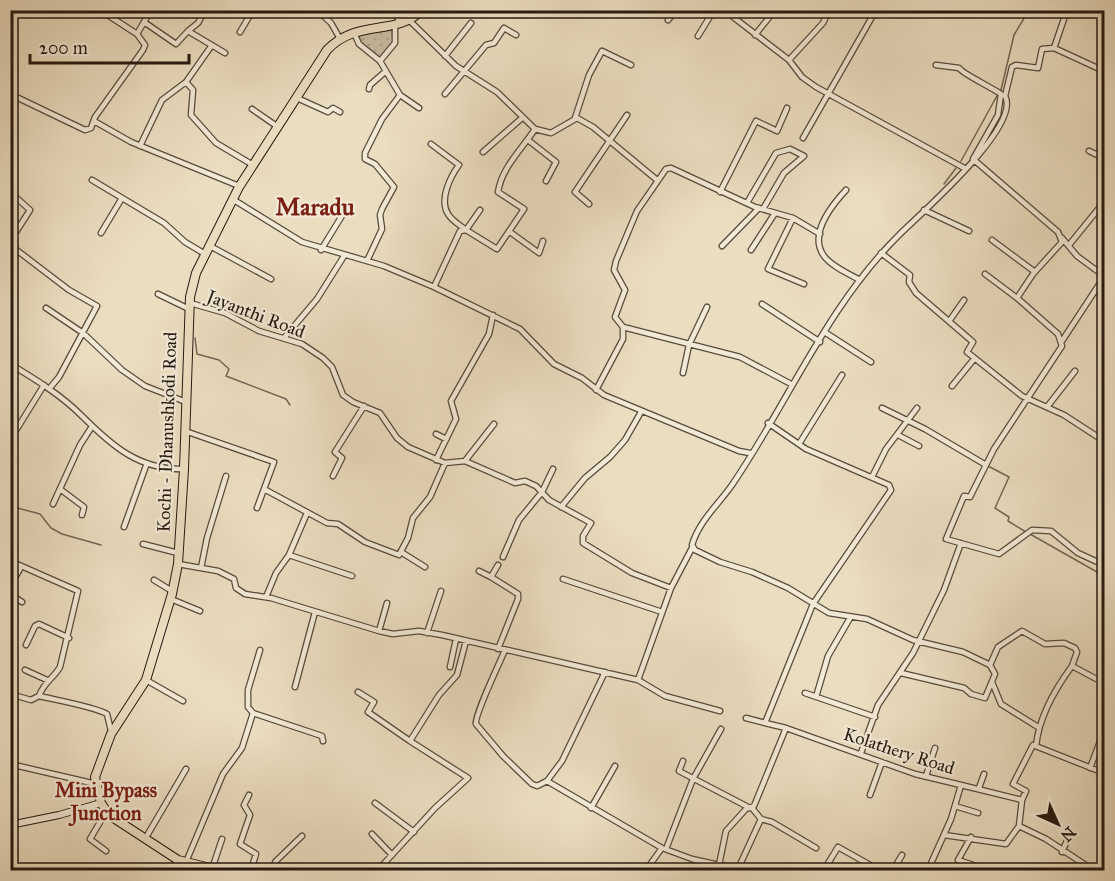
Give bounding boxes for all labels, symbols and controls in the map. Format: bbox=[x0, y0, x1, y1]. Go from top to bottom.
scale bar bbox=[30, 27, 189, 65]
text: 200 m bbox=[39, 37, 88, 59]
district label: Maradu bbox=[276, 192, 355, 222]
street label: Jayanthi Road bbox=[202, 284, 308, 344]
street label: Kochi - Dhanushkodi Road bbox=[153, 331, 181, 533]
street label: Kolathery Road bbox=[841, 723, 957, 779]
district label: Mini Bypass Junction bbox=[55, 778, 158, 827]
north arrow bbox=[1028, 794, 1088, 854]
text: N bbox=[1056, 823, 1080, 846]

